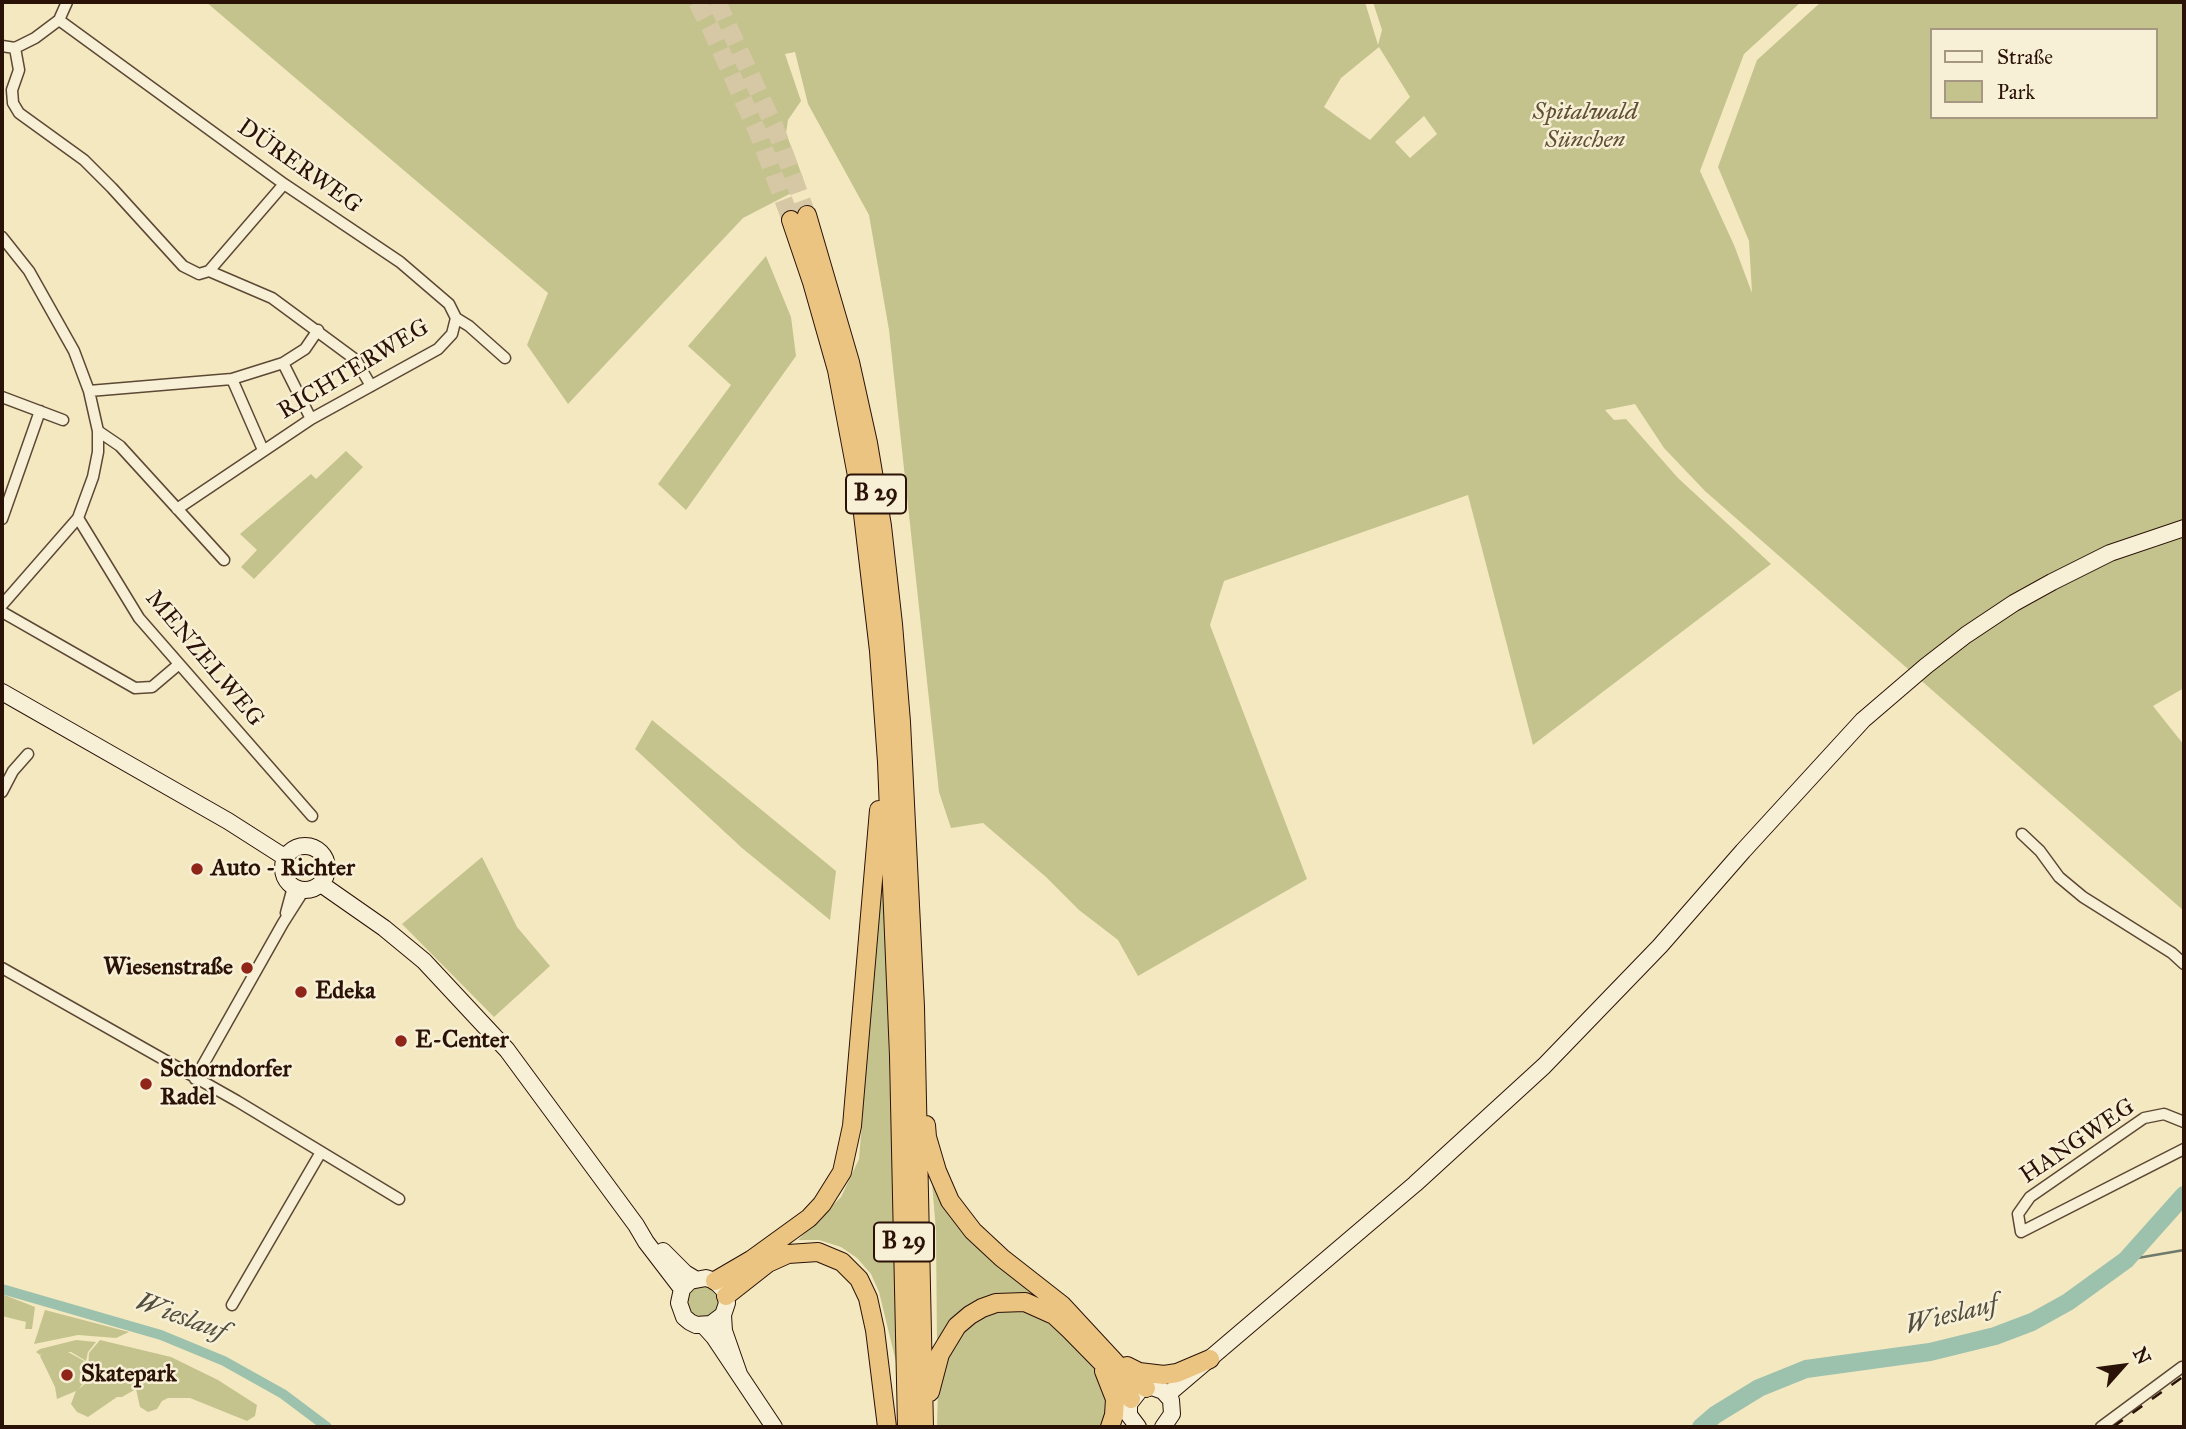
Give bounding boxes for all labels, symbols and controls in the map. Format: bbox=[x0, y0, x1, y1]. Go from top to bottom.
legend bbox=[1930, 28, 2158, 119]
text: Straße bbox=[1997, 44, 2053, 70]
text: Park bbox=[1997, 79, 2035, 105]
park label: Spitalwald Sünchen bbox=[1533, 99, 1637, 155]
street label: DÜRERWEG bbox=[231, 114, 367, 220]
street label: RICHTERWEG bbox=[273, 314, 435, 426]
road number: B 29 bbox=[846, 474, 906, 514]
street label: MENZELWEG bbox=[139, 585, 269, 733]
place label: Auto - Richter bbox=[211, 855, 355, 883]
marker: Auto - Richter bbox=[189, 861, 205, 877]
place label: Wiesenstraße bbox=[103, 954, 233, 982]
marker: Wiesenstraße bbox=[239, 960, 255, 976]
place label: Edeka bbox=[315, 978, 375, 1006]
marker: Edeka bbox=[293, 984, 309, 1000]
place label: E-Center bbox=[415, 1027, 509, 1055]
marker: E-Center bbox=[393, 1033, 409, 1049]
place label: Schorndorfer Radel bbox=[160, 1056, 291, 1112]
marker: Schorndorfer Radel bbox=[138, 1076, 154, 1092]
street label: HANGWEG bbox=[2015, 1093, 2141, 1191]
road number: B 29 bbox=[874, 1222, 934, 1261]
water label: Wieslauf bbox=[131, 1287, 231, 1349]
water label: Wieslauf bbox=[1903, 1289, 2001, 1343]
north arrow bbox=[2088, 1331, 2158, 1401]
text: N bbox=[2128, 1343, 2156, 1368]
place label: Skatepark bbox=[81, 1361, 177, 1389]
marker: Skatepark bbox=[59, 1367, 75, 1383]

